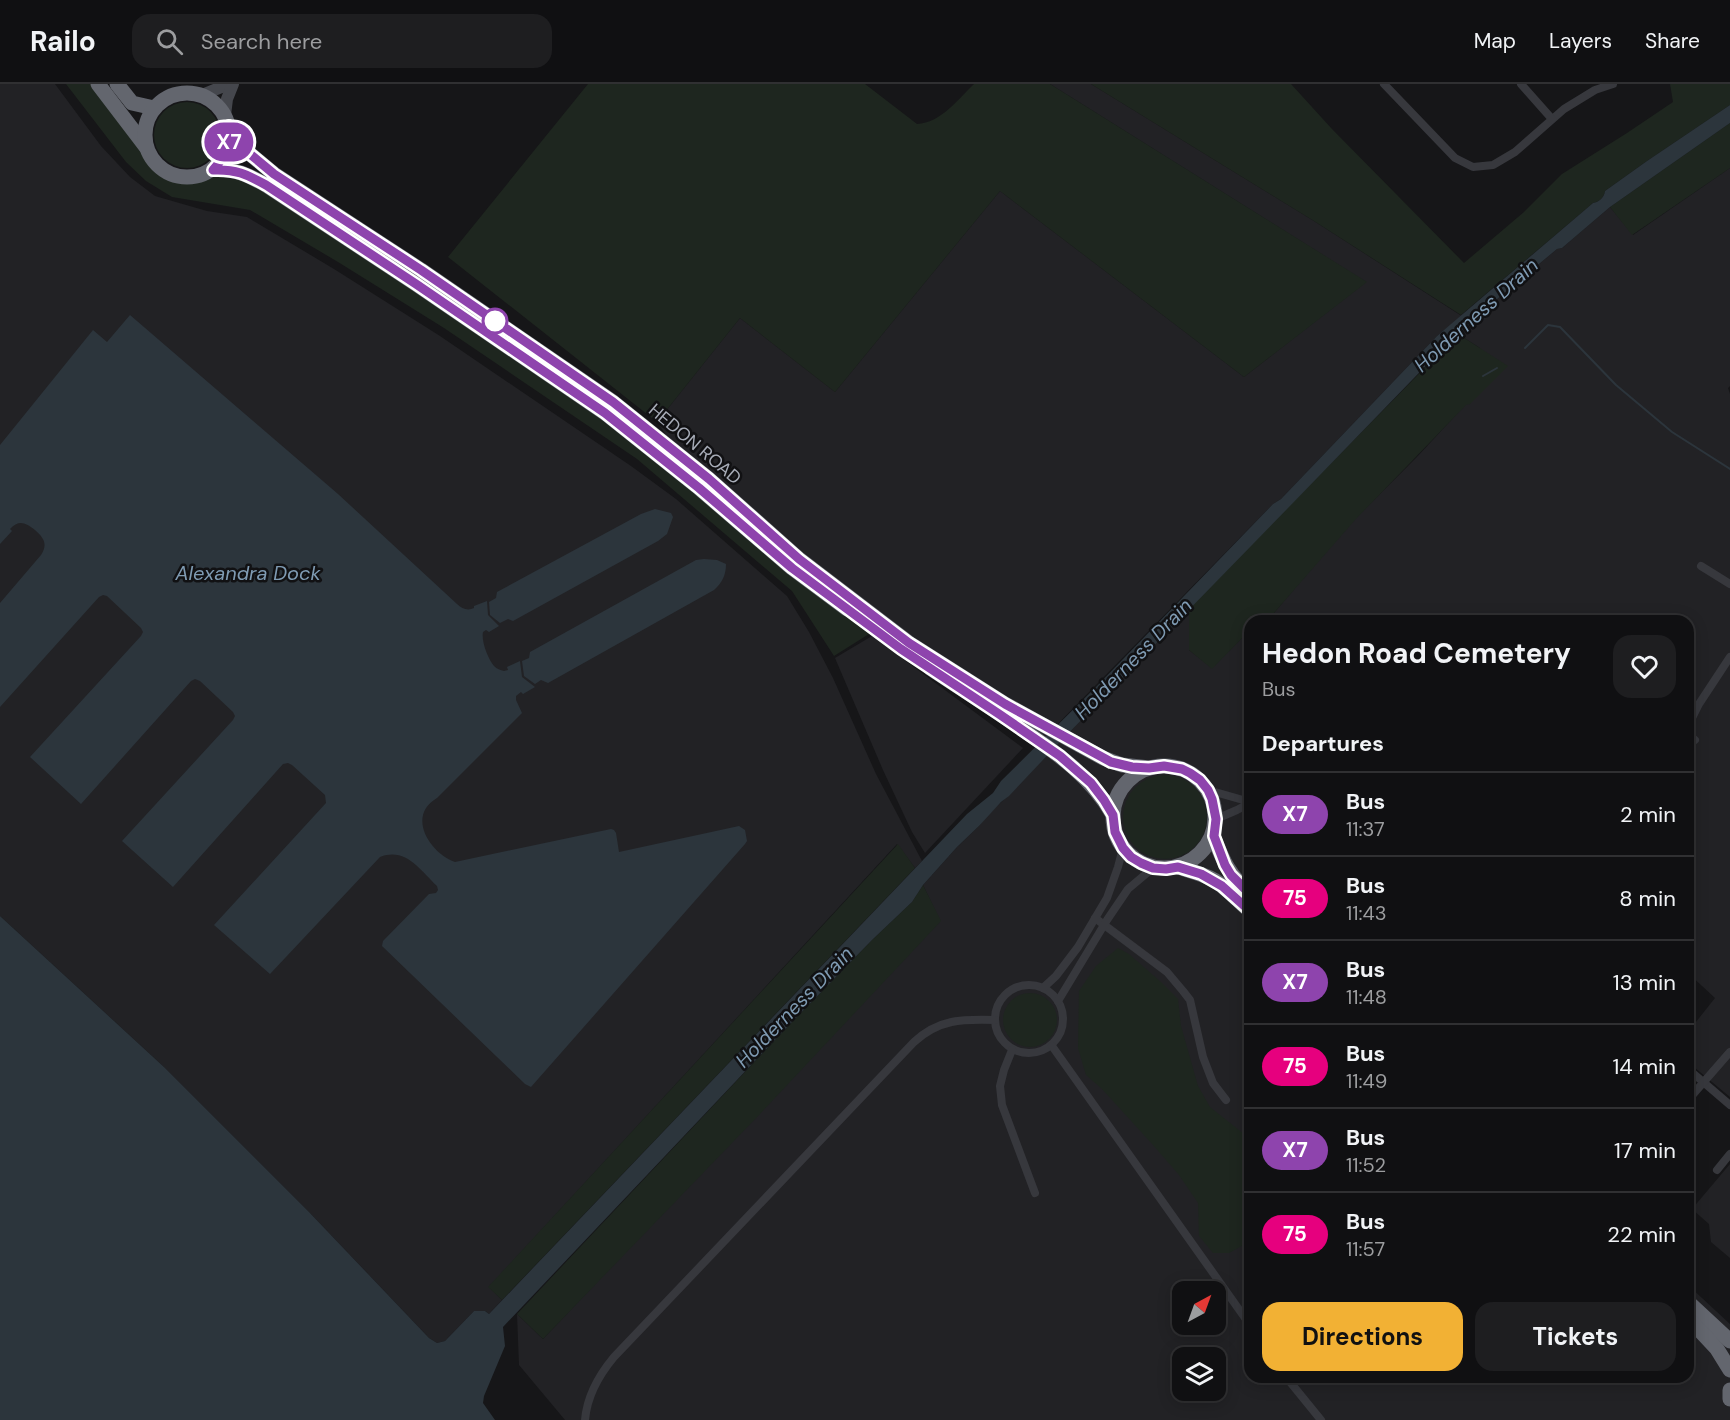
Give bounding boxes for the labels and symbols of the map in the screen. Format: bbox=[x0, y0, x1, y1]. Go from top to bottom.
line badge: X7 bbox=[202, 122, 256, 162]
water label: Holderness Drain bbox=[1408, 252, 1544, 378]
unlabelled marker bbox=[482, 308, 508, 334]
street label: HEDON ROAD bbox=[644, 398, 746, 490]
water label: Alexandra Dock bbox=[174, 560, 321, 586]
water label: Holderness Drain bbox=[1069, 593, 1197, 725]
water label: Holderness Drain bbox=[730, 941, 858, 1073]
north arrow bbox=[1172, 1281, 1226, 1335]

